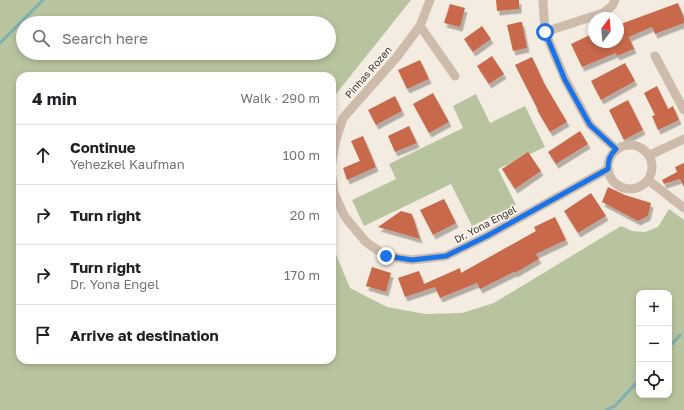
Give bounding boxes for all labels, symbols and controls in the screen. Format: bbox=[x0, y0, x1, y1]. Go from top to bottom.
north arrow bbox=[588, 12, 624, 48]
search box bbox=[16, 16, 336, 60]
route start bbox=[536, 23, 554, 41]
icon: search bbox=[30, 27, 52, 49]
text: Search here bbox=[62, 29, 148, 47]
street label: Pinhas Rozen bbox=[342, 44, 394, 100]
text: 4 min bbox=[32, 88, 77, 109]
text: Walk · 290 m bbox=[241, 90, 320, 106]
text: Continue bbox=[70, 138, 136, 156]
icon: ahead bbox=[32, 144, 54, 166]
text: 100 m bbox=[283, 147, 320, 163]
text: Yehezkel Kaufman bbox=[70, 156, 185, 172]
street label: Dr. Yona Engel bbox=[452, 203, 518, 245]
icon: right bbox=[32, 204, 54, 226]
text: Turn right bbox=[70, 206, 141, 224]
text: 20 m bbox=[290, 207, 320, 223]
route end bbox=[377, 247, 395, 265]
text: Turn right bbox=[70, 258, 141, 276]
icon: right bbox=[32, 264, 54, 286]
text: 170 m bbox=[284, 267, 320, 283]
text: Dr. Yona Engel bbox=[70, 276, 159, 292]
map controls bbox=[636, 290, 672, 398]
button: + bbox=[636, 290, 672, 326]
icon: arrive bbox=[32, 324, 54, 346]
text: Arrive at destination bbox=[70, 326, 219, 344]
button: − bbox=[636, 326, 672, 362]
button: locate bbox=[636, 362, 672, 398]

